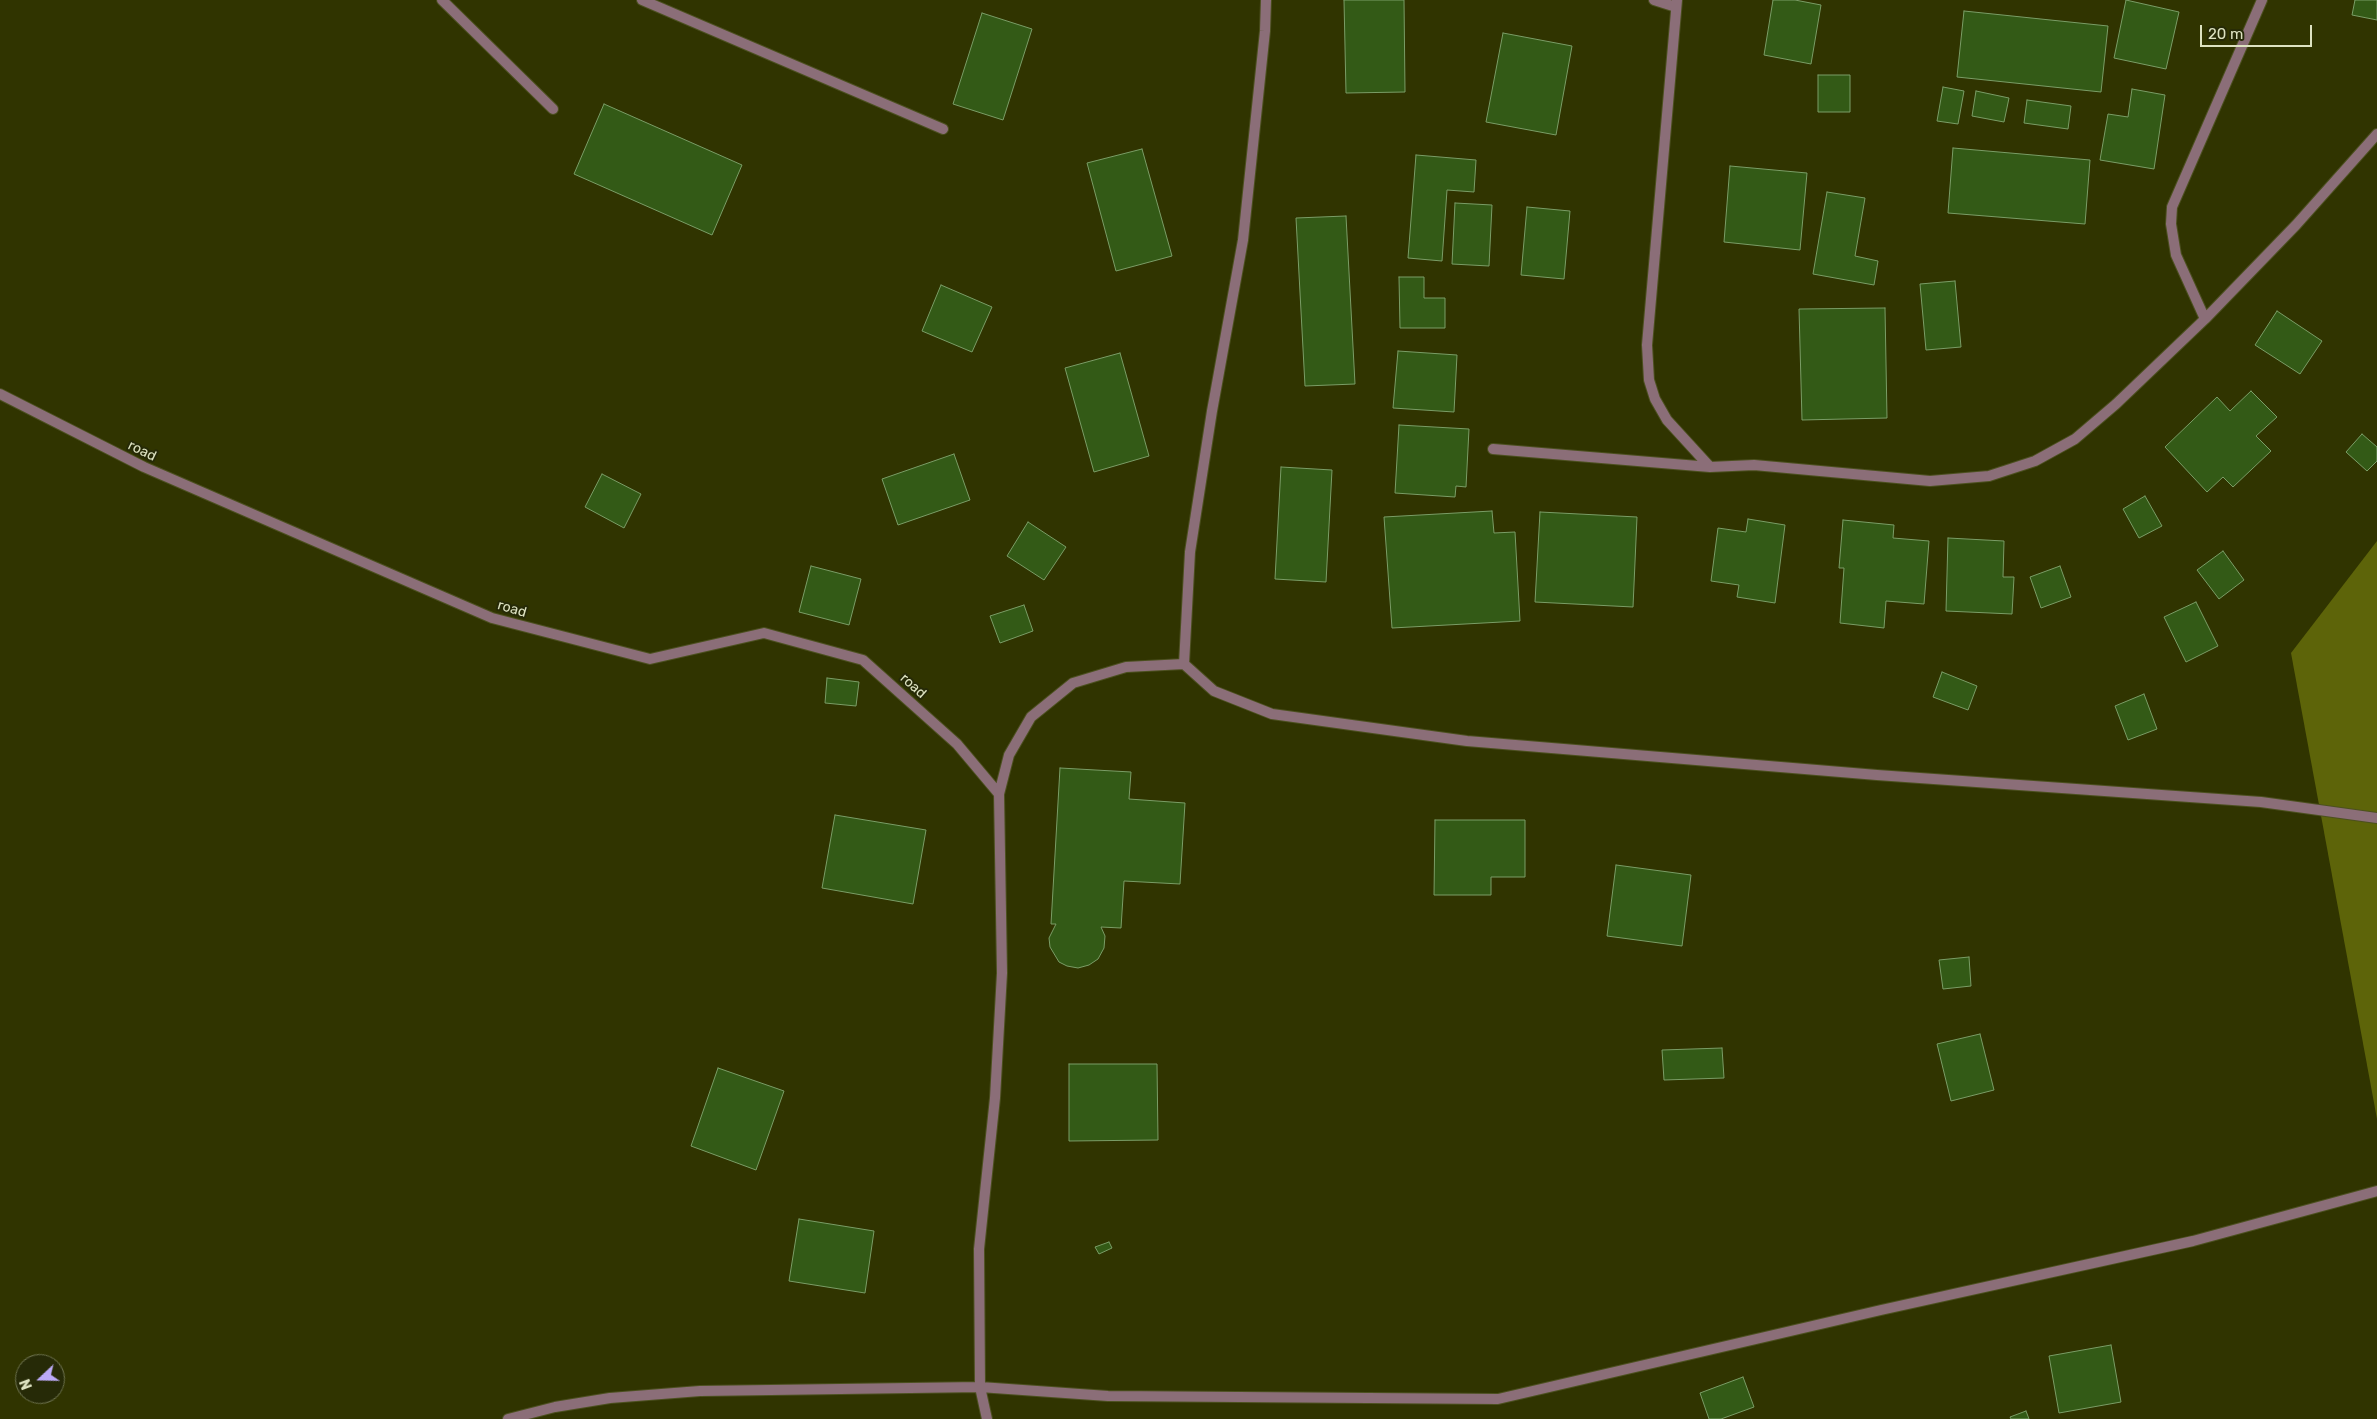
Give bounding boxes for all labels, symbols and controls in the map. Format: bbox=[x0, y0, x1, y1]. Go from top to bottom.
scale bar bbox=[2202, 15, 2314, 47]
text: 20 m bbox=[2208, 25, 2243, 43]
street label: road bbox=[125, 437, 159, 465]
street label: road bbox=[496, 597, 528, 621]
street label: road bbox=[897, 670, 929, 702]
north arrow bbox=[15, 1354, 65, 1404]
text: N bbox=[17, 1376, 36, 1392]

